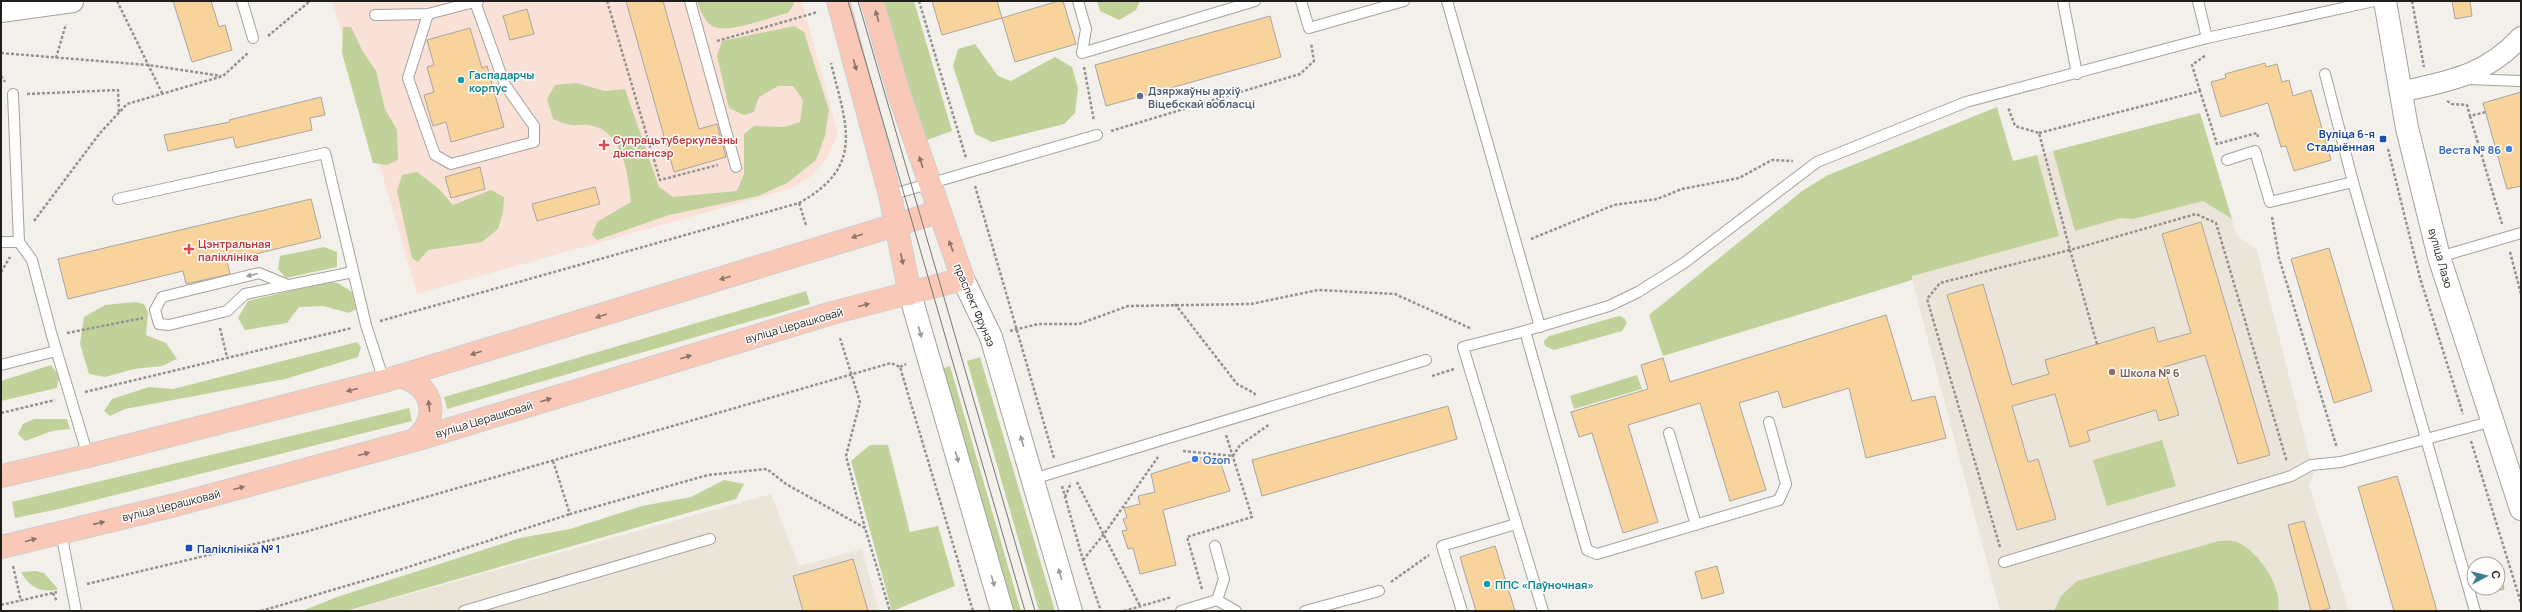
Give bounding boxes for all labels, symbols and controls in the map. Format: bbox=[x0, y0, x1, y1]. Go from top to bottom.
one-way arrow bbox=[874, 10, 880, 22]
one-way arrow bbox=[852, 59, 858, 71]
place label: Гаспадарчы корпус bbox=[469, 67, 534, 95]
marker: Гаспадарчы корпус bbox=[456, 75, 466, 85]
place label: Дзяржаўны архіў Віцебскай вобласці bbox=[1148, 83, 1255, 111]
marker: Дзяржаўны архіў Віцебскай вобласці bbox=[1135, 91, 1145, 101]
place label: Вуліца 6-я Стадыённая bbox=[2307, 126, 2375, 154]
place label: Супрацьтуберкулёзны дыспансэр bbox=[613, 132, 738, 160]
marker: Вуліца 6-я Стадыённая bbox=[2378, 134, 2388, 144]
marker: Супрацьтуберкулёзны дыспансэр bbox=[598, 139, 610, 151]
place label: Веста № 86 bbox=[2439, 142, 2501, 157]
marker: Веста № 86 bbox=[2504, 144, 2514, 154]
one-way arrow bbox=[918, 155, 924, 167]
street label: вуліца Лазо bbox=[2425, 226, 2457, 290]
one-way arrow bbox=[851, 233, 863, 239]
place label: Цэнтральная паліклініка bbox=[198, 236, 271, 264]
one-way arrow bbox=[947, 239, 953, 251]
marker: Цэнтральная паліклініка bbox=[183, 243, 195, 255]
one-way arrow bbox=[900, 253, 906, 265]
street label: праспект Фрунзэ bbox=[951, 261, 999, 349]
one-way arrow bbox=[245, 272, 257, 278]
one-way arrow bbox=[719, 275, 731, 281]
one-way arrow bbox=[858, 302, 870, 308]
street label: вуліца Церашковай bbox=[743, 304, 845, 346]
one-way arrow bbox=[595, 313, 607, 319]
one-way arrow bbox=[918, 325, 924, 338]
one-way arrow bbox=[470, 350, 482, 356]
one-way arrow bbox=[680, 354, 692, 360]
place label: Школа № 6 bbox=[2120, 365, 2180, 380]
marker: Школа № 6 bbox=[2107, 367, 2117, 377]
one-way arrow bbox=[346, 387, 358, 393]
street label: вуліца Церашковай bbox=[434, 397, 534, 441]
one-way arrow bbox=[541, 397, 553, 403]
one-way arrow bbox=[426, 400, 433, 412]
one-way arrow bbox=[1019, 435, 1025, 447]
one-way arrow bbox=[358, 450, 370, 456]
one-way arrow bbox=[954, 451, 960, 463]
place label: Ozon bbox=[1203, 452, 1230, 467]
marker: Ozon bbox=[1190, 454, 1200, 464]
one-way arrow bbox=[232, 484, 245, 490]
street label: вуліца Церашковай bbox=[120, 486, 222, 524]
one-way arrow bbox=[93, 520, 105, 526]
one-way arrow bbox=[25, 537, 37, 543]
place label: Паліклініка № 1 bbox=[197, 541, 280, 556]
marker: Паліклініка № 1 bbox=[184, 543, 194, 553]
north arrow bbox=[2466, 556, 2506, 596]
one-way arrow bbox=[1057, 567, 1063, 579]
text: С bbox=[2488, 570, 2504, 580]
one-way arrow bbox=[990, 576, 996, 588]
place label: ППС «Паўночная» bbox=[1495, 577, 1594, 592]
marker: ППС «Паўночная» bbox=[1482, 579, 1492, 589]

